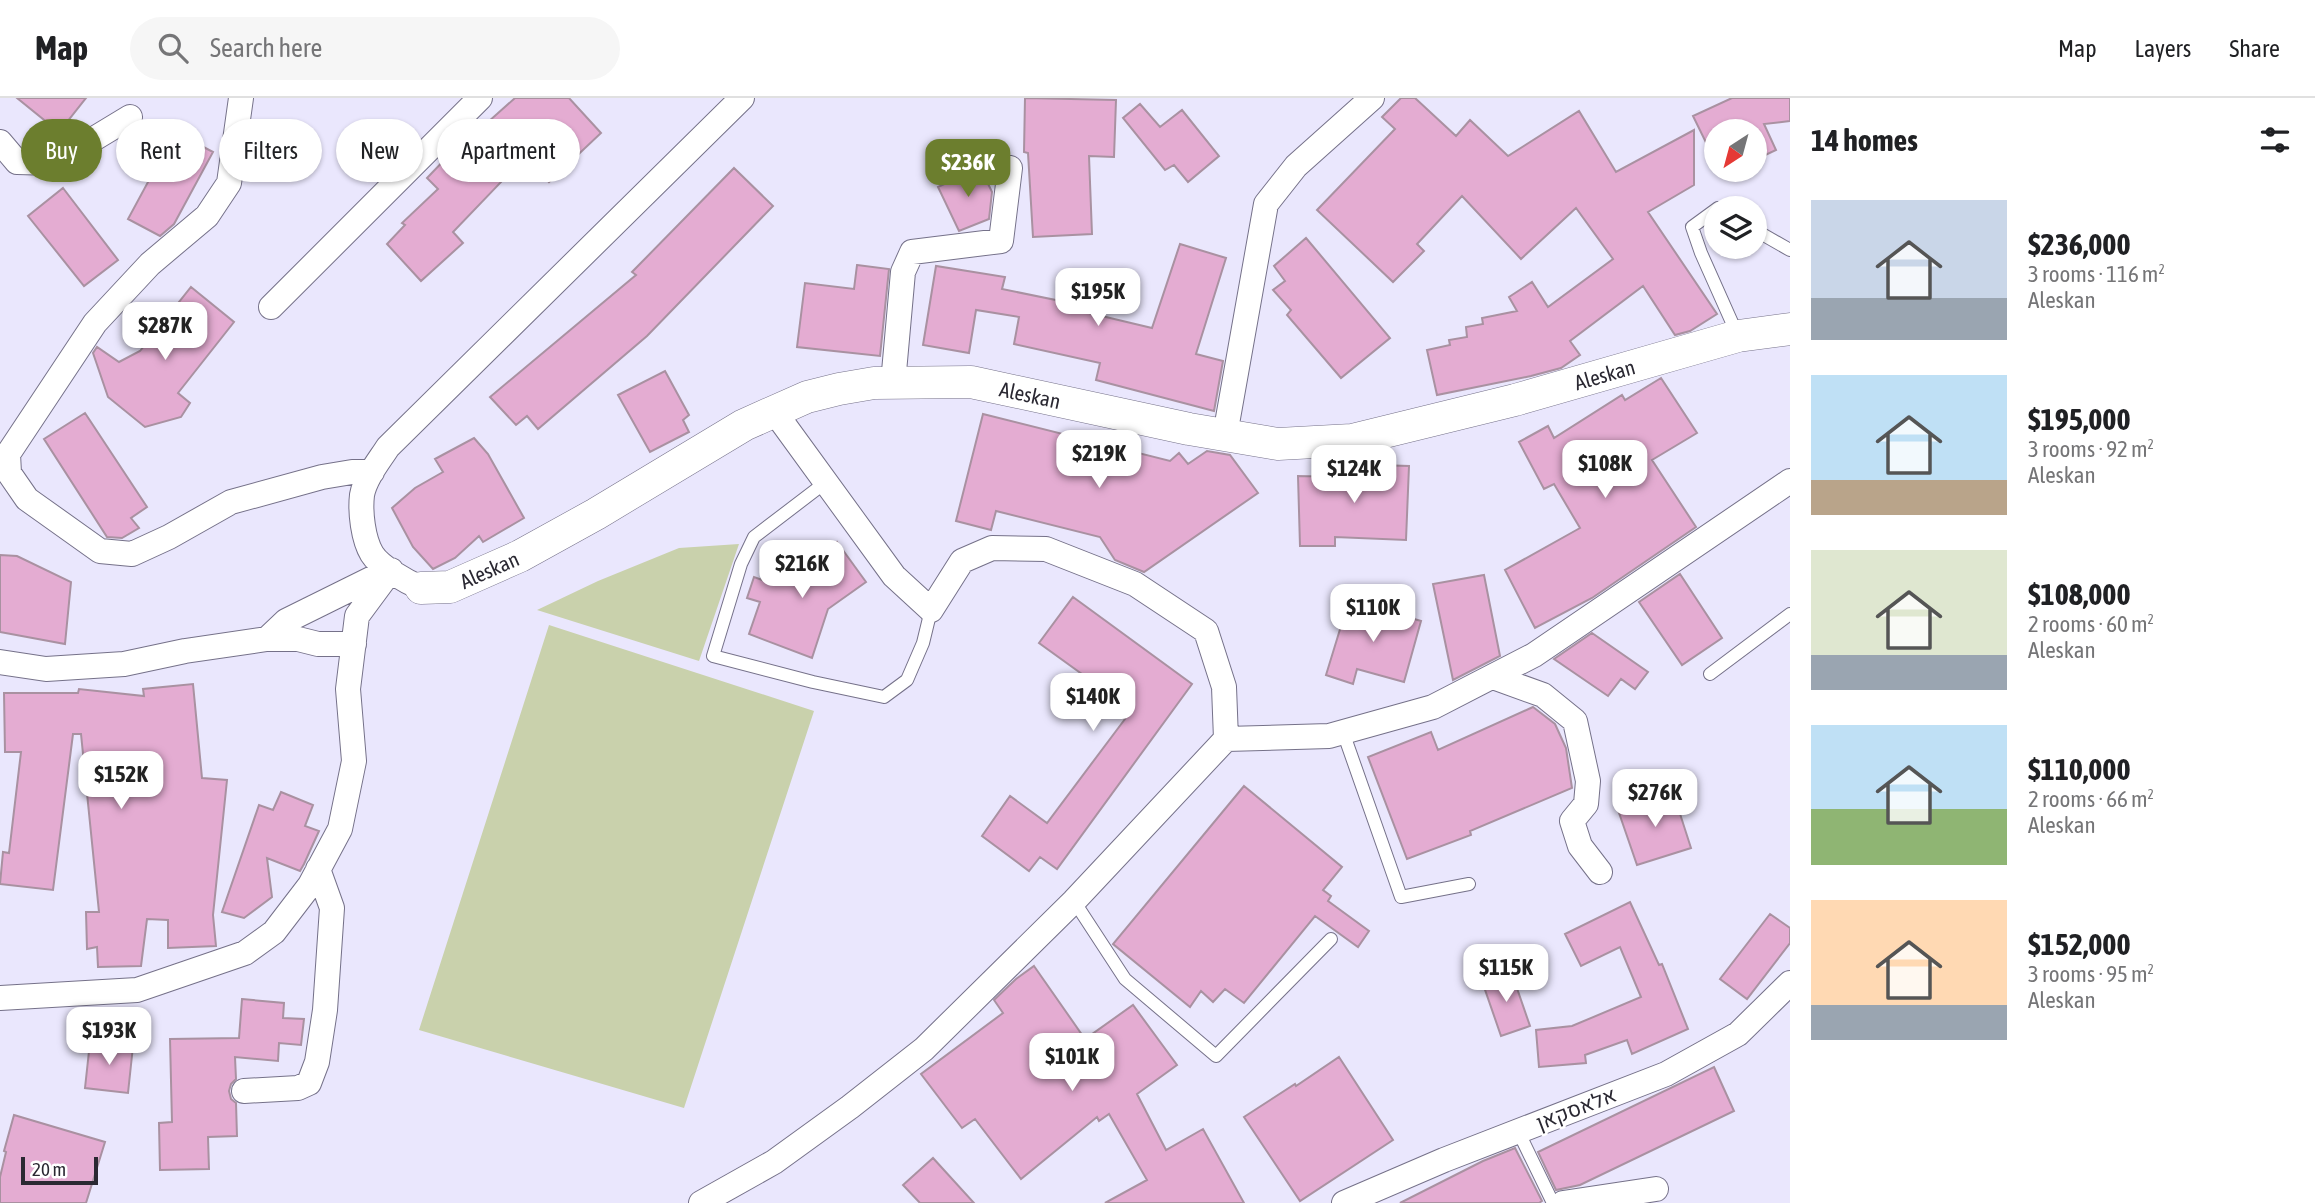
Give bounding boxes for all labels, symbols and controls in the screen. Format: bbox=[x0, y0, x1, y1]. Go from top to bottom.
search box bbox=[130, 17, 620, 80]
text: Map bbox=[35, 29, 88, 67]
icon: search bbox=[154, 29, 192, 67]
text: Search here bbox=[210, 33, 322, 63]
text: Map bbox=[2058, 35, 2097, 62]
text: Layers bbox=[2135, 35, 2191, 62]
text: Share bbox=[2229, 35, 2280, 62]
chip: Buy bbox=[21, 119, 102, 182]
chip: Rent bbox=[116, 119, 205, 182]
chip: Filters bbox=[219, 119, 322, 182]
chip: New bbox=[336, 119, 423, 182]
chip: Apartment bbox=[437, 119, 580, 182]
north arrow bbox=[1704, 119, 1768, 182]
map controls bbox=[1704, 119, 1767, 259]
icon: filters bbox=[2256, 121, 2294, 159]
text: 14 homes bbox=[1811, 123, 1918, 157]
pin: $236K bbox=[919, 140, 1017, 199]
text: $236K bbox=[941, 149, 995, 175]
button: layers bbox=[1704, 196, 1767, 259]
text: $236,000 bbox=[2028, 227, 2131, 261]
icon: home bbox=[1867, 228, 1951, 312]
text: 3 rooms · 116 m² bbox=[2028, 261, 2165, 287]
pin: $195K bbox=[1049, 268, 1147, 328]
text: $195K bbox=[1071, 278, 1125, 304]
text: Aleskan bbox=[2028, 287, 2096, 313]
pin: $287K bbox=[116, 302, 214, 362]
text: $287K bbox=[138, 312, 192, 338]
street label: Aleskan bbox=[1572, 354, 1638, 394]
street label: Aleskan bbox=[997, 376, 1063, 413]
text: $195,000 bbox=[2028, 402, 2131, 436]
icon: home bbox=[1867, 403, 1951, 487]
pin: $219K bbox=[1050, 430, 1148, 490]
text: 3 rooms · 92 m² bbox=[2028, 436, 2154, 462]
text: $219K bbox=[1072, 440, 1126, 466]
pin: $108K bbox=[1556, 440, 1654, 500]
pin: $124K bbox=[1305, 446, 1403, 505]
text: $108K bbox=[1578, 450, 1632, 476]
text: $124K bbox=[1327, 455, 1381, 481]
text: Aleskan bbox=[2028, 462, 2096, 488]
pin: $216K bbox=[753, 540, 851, 600]
street label: Aleskan bbox=[456, 546, 522, 593]
text: $216K bbox=[775, 550, 829, 576]
text: $108,000 bbox=[2028, 577, 2131, 611]
icon: home bbox=[1867, 578, 1951, 662]
pin: $110K bbox=[1324, 584, 1422, 644]
text: $110K bbox=[1346, 594, 1400, 620]
text: 2 rooms · 60 m² bbox=[2028, 611, 2154, 637]
text: Aleskan bbox=[2028, 637, 2096, 663]
pin: $140K bbox=[1044, 674, 1142, 733]
text: $140K bbox=[1066, 683, 1120, 709]
pin: $152K bbox=[72, 752, 170, 811]
text: $110,000 bbox=[2028, 752, 2131, 786]
icon: home bbox=[1867, 753, 1951, 837]
text: $152K bbox=[94, 761, 148, 787]
pin: $276K bbox=[1606, 770, 1704, 829]
text: $276K bbox=[1628, 779, 1682, 805]
text: 2 rooms · 66 m² bbox=[2028, 786, 2154, 812]
text: Aleskan bbox=[2028, 812, 2096, 838]
text: $152,000 bbox=[2028, 927, 2131, 961]
icon: home bbox=[1867, 928, 1951, 1012]
pin: $115K bbox=[1457, 944, 1555, 1004]
text: $115K bbox=[1479, 954, 1533, 980]
text: 3 rooms · 95 m² bbox=[2028, 961, 2154, 987]
text: Aleskan bbox=[2028, 987, 2096, 1013]
pin: $193K bbox=[60, 1007, 158, 1067]
text: $193K bbox=[82, 1017, 136, 1043]
pin: $101K bbox=[1023, 1034, 1121, 1093]
text: $101K bbox=[1045, 1043, 1099, 1069]
street label: אלאסקאן bbox=[1533, 1082, 1619, 1134]
scale bar bbox=[21, 1154, 98, 1186]
text: 20 m bbox=[32, 1158, 66, 1180]

